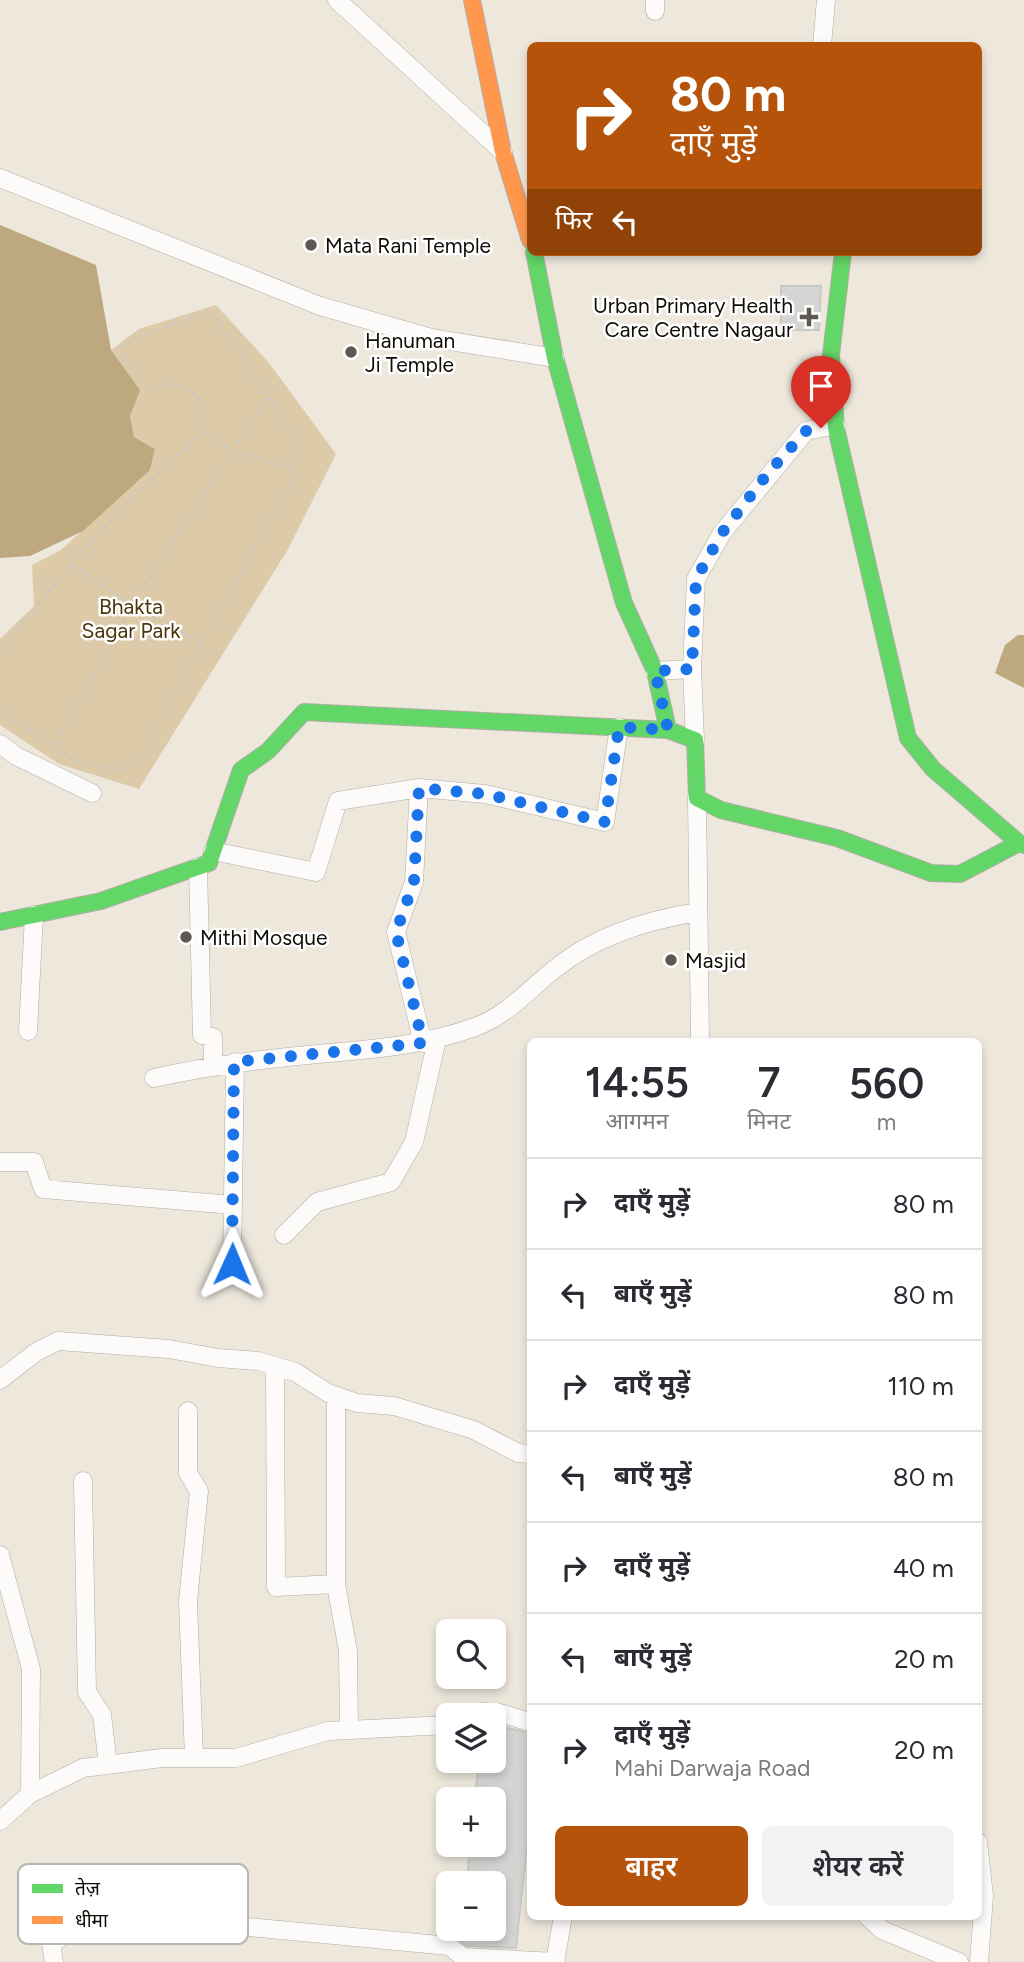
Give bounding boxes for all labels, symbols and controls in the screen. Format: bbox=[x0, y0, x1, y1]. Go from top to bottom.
text: 80 m bbox=[670, 64, 786, 123]
icon: right bbox=[555, 70, 646, 161]
text: दाएँ मुड़ें bbox=[670, 124, 757, 162]
icon: left bbox=[606, 203, 644, 241]
text: फिर bbox=[555, 204, 592, 236]
place label: Mata Rani Temple bbox=[325, 233, 491, 258]
marker: Mata Rani Temple bbox=[303, 237, 319, 253]
place label: Urban Primary Health Care Centre Nagaur bbox=[593, 293, 793, 342]
marker: Urban Primary Health Care Centre Nagaur bbox=[799, 307, 819, 327]
place label: Hanuman Ji Temple bbox=[365, 328, 455, 377]
marker: Hanuman Ji Temple bbox=[343, 344, 359, 360]
pin bbox=[791, 356, 851, 428]
icon: arrive bbox=[802, 367, 840, 405]
park label: Bhakta Sagar Park bbox=[82, 594, 181, 643]
place label: Mithi Mosque bbox=[200, 925, 327, 950]
marker: Mithi Mosque bbox=[178, 929, 194, 945]
place label: Masjid bbox=[685, 948, 746, 973]
marker: Masjid bbox=[663, 952, 679, 968]
text: 14:55 bbox=[585, 1057, 689, 1108]
text: 7 bbox=[757, 1057, 780, 1108]
text: 560 bbox=[849, 1058, 924, 1109]
text: आगमन bbox=[605, 1107, 668, 1135]
text: मिनट bbox=[747, 1107, 791, 1135]
text: m bbox=[877, 1108, 896, 1136]
icon: right bbox=[555, 1185, 593, 1223]
text: दाएँ मुड़ें bbox=[614, 1186, 690, 1218]
text: 80 m bbox=[893, 1188, 954, 1220]
position arrow bbox=[195, 1227, 269, 1301]
icon: left bbox=[555, 1276, 593, 1314]
text: बाएँ मुड़ें bbox=[614, 1277, 691, 1309]
text: 80 m bbox=[893, 1279, 954, 1311]
icon: right bbox=[555, 1367, 593, 1405]
text: दाएँ मुड़ें bbox=[614, 1368, 690, 1400]
text: 110 m bbox=[887, 1370, 954, 1402]
icon: left bbox=[555, 1458, 593, 1496]
text: बाएँ मुड़ें bbox=[614, 1459, 691, 1491]
text: 80 m bbox=[893, 1461, 954, 1493]
icon: right bbox=[555, 1549, 593, 1587]
text: दाएँ मुड़ें bbox=[614, 1550, 690, 1582]
text: 40 m bbox=[893, 1552, 954, 1584]
map controls bbox=[436, 1619, 506, 1941]
button: search bbox=[436, 1619, 506, 1689]
icon: left bbox=[555, 1640, 593, 1678]
text: बाएँ मुड़ें bbox=[614, 1641, 691, 1673]
text: 20 m bbox=[894, 1643, 954, 1675]
button: layers bbox=[436, 1703, 506, 1773]
text: दाएँ मुड़ें bbox=[614, 1718, 690, 1750]
icon: right bbox=[555, 1731, 593, 1769]
text: 20 m bbox=[894, 1734, 954, 1766]
text: Mahi Darwaja Road bbox=[614, 1754, 810, 1782]
button: + bbox=[436, 1787, 506, 1857]
button: बाहर bbox=[555, 1826, 748, 1906]
button: शेयर करें bbox=[762, 1826, 954, 1906]
legend bbox=[18, 1864, 248, 1944]
button: − bbox=[436, 1871, 506, 1941]
text: तेज़ bbox=[75, 1877, 101, 1900]
text: धीमा bbox=[75, 1909, 109, 1932]

